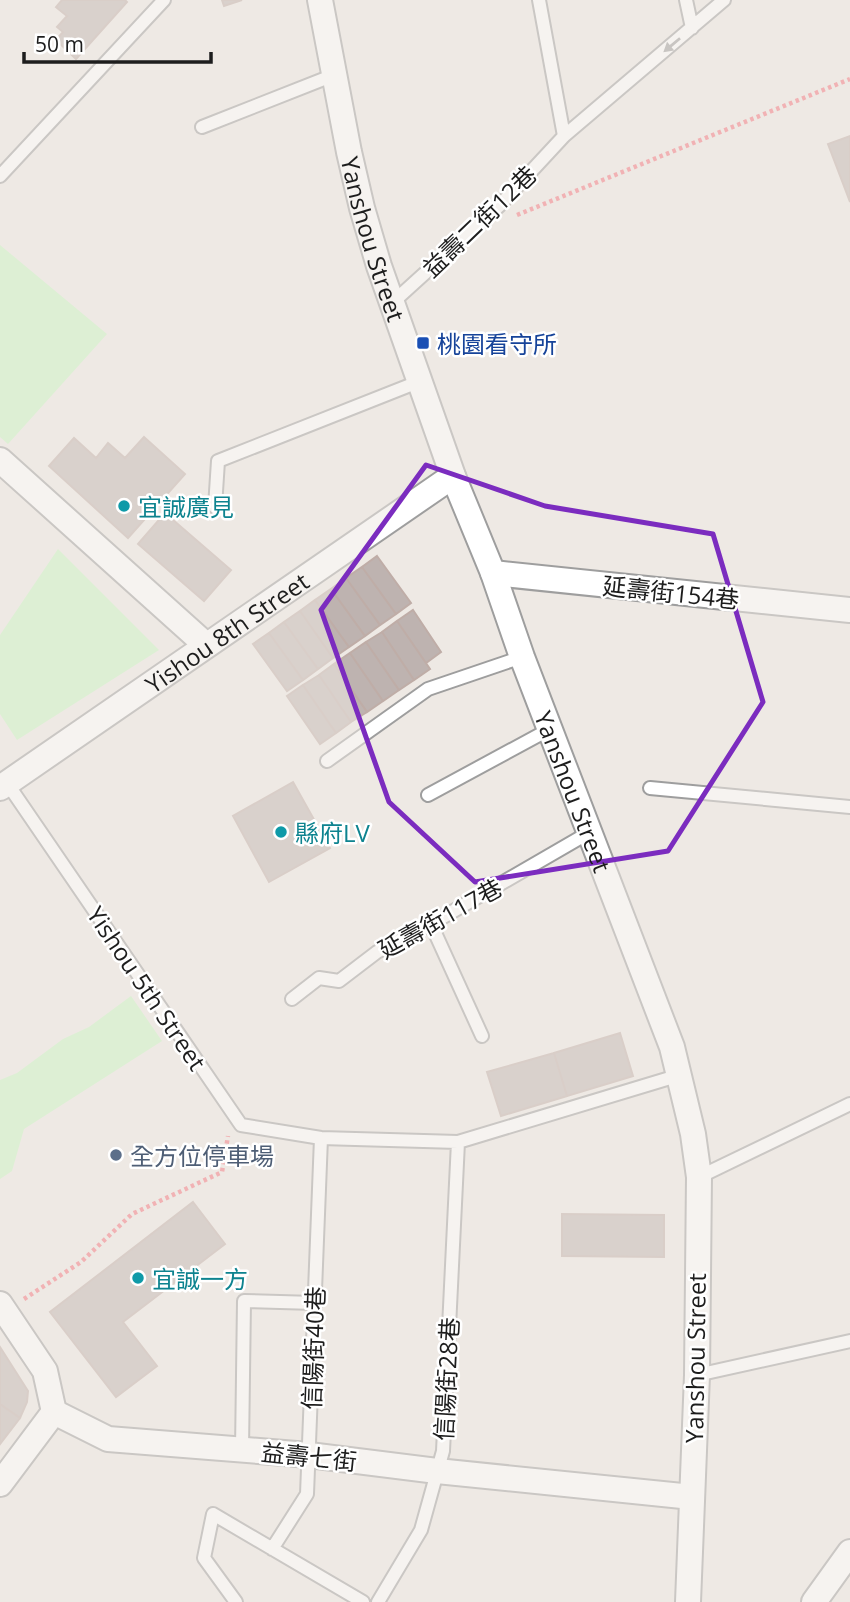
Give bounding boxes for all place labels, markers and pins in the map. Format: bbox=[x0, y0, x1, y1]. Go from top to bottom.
place label: 桃園看守所 bbox=[437, 327, 557, 360]
marker: 桃園看守所 bbox=[415, 335, 431, 351]
place label: 宜誠廣見 bbox=[138, 490, 234, 523]
marker: 宜誠廣見 bbox=[116, 498, 132, 514]
place label: 縣府LV bbox=[295, 816, 371, 849]
marker: 縣府LV bbox=[273, 824, 289, 840]
place label: 全方位停車場 bbox=[130, 1139, 274, 1172]
marker: 全方位停車場 bbox=[108, 1147, 124, 1163]
place label: 宜誠一方 bbox=[152, 1262, 248, 1295]
marker: 宜誠一方 bbox=[130, 1270, 146, 1286]

